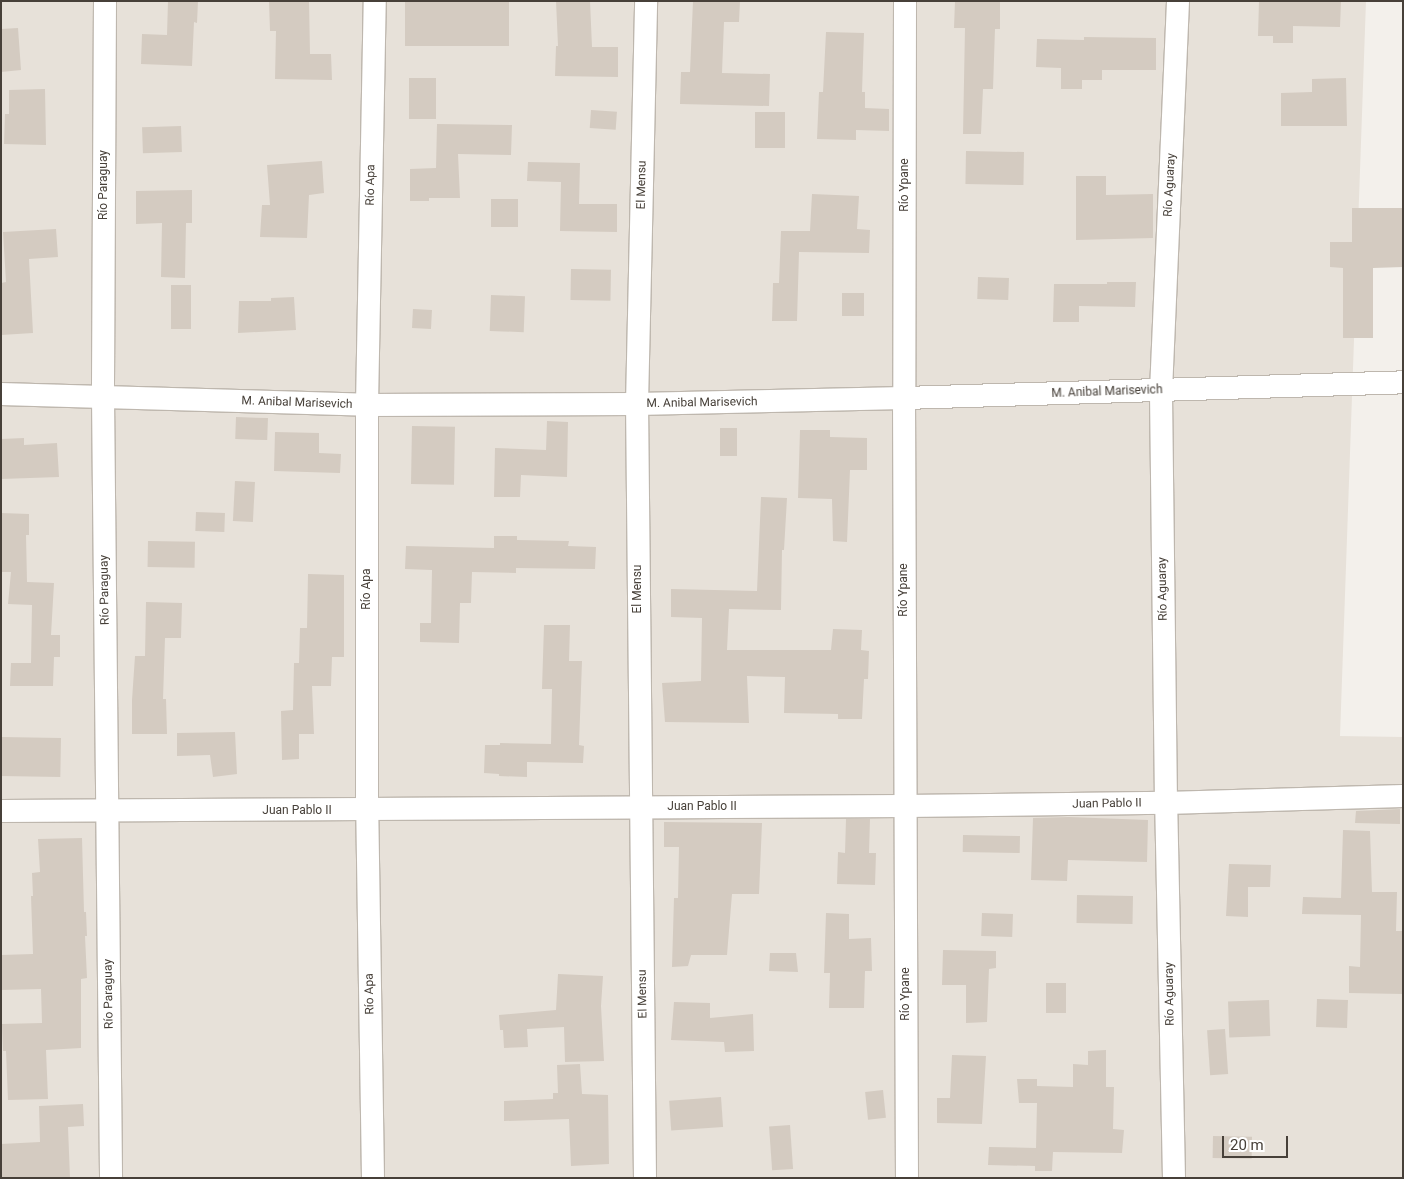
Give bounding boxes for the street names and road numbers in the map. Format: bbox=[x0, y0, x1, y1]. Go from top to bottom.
street label: Río Paraguay bbox=[97, 150, 111, 220]
street label: Río Aguaray bbox=[1161, 153, 1179, 217]
street label: Río Ypane bbox=[898, 158, 912, 212]
street label: El Mensu bbox=[634, 160, 650, 210]
street label: Río Apa bbox=[363, 164, 379, 206]
street label: M. Anibal Marisevich bbox=[1051, 383, 1163, 401]
street label: M. Anibal Marisevich bbox=[241, 394, 353, 412]
street label: M. Anibal Marisevich bbox=[646, 395, 758, 411]
street label: Río Paraguay bbox=[97, 555, 113, 625]
street label: Río Aguaray bbox=[1155, 557, 1171, 621]
street label: Río Ypane bbox=[897, 563, 911, 617]
street label: El Mensu bbox=[631, 565, 645, 613]
street label: Río Apa bbox=[360, 568, 374, 610]
street label: Juan Pablo II bbox=[1072, 796, 1142, 812]
street label: Juan Pablo II bbox=[667, 800, 737, 814]
street label: Juan Pablo II bbox=[262, 804, 332, 818]
street label: Río Paraguay bbox=[101, 959, 117, 1029]
street label: Río Aguaray bbox=[1162, 962, 1178, 1026]
street label: Río Ypane bbox=[899, 967, 913, 1021]
street label: El Mensu bbox=[635, 969, 651, 1019]
street label: Río Apa bbox=[362, 973, 378, 1015]

